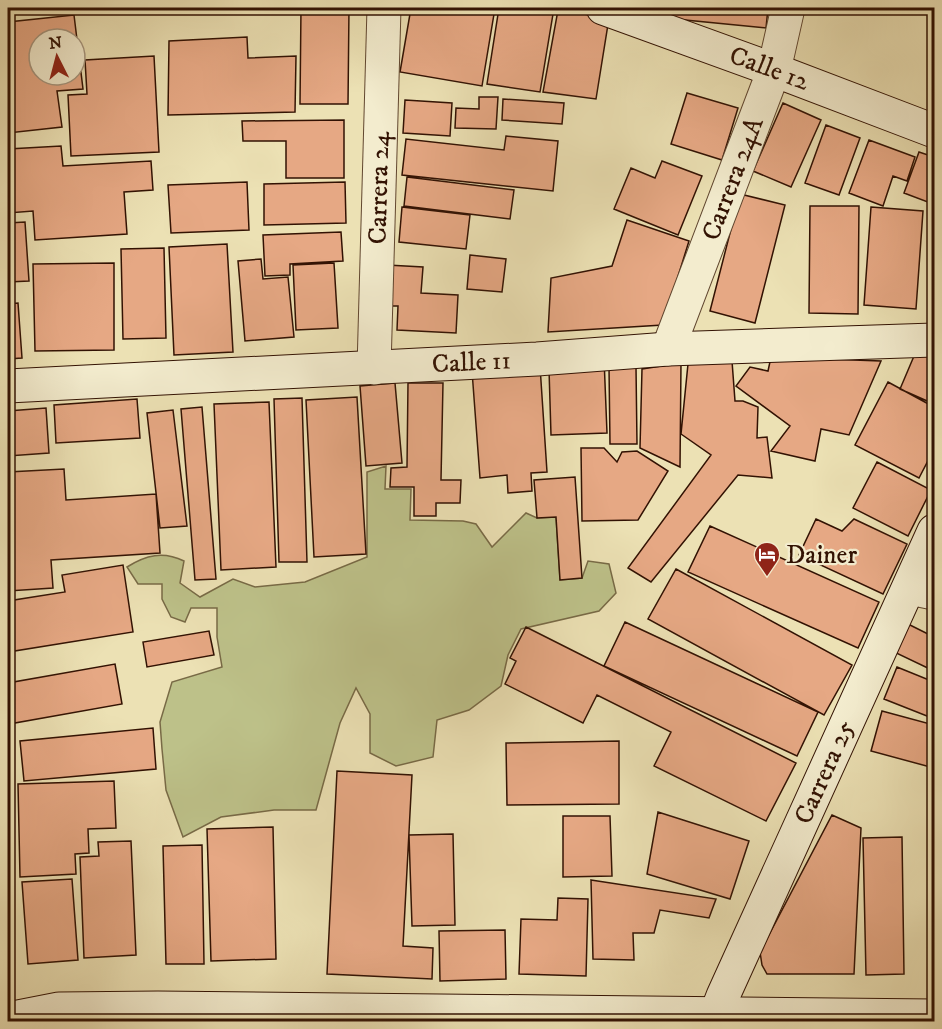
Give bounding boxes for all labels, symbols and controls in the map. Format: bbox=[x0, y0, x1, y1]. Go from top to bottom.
north arrow bbox=[27, 27, 87, 87]
text: N bbox=[48, 32, 63, 54]
street label: Calle 12 bbox=[725, 39, 814, 98]
street label: Carrera 24A bbox=[694, 112, 771, 245]
street label: Carrera 24 bbox=[361, 130, 397, 245]
street label: Calle 11 bbox=[431, 344, 512, 381]
place label: Dainer bbox=[786, 539, 857, 572]
hotel icon: Dainer bbox=[752, 540, 782, 578]
street label: Carrera 25 bbox=[787, 715, 862, 829]

